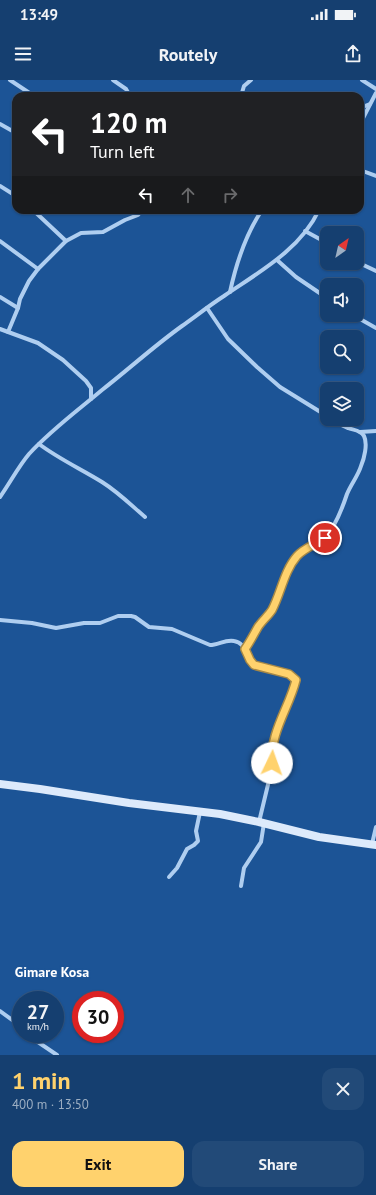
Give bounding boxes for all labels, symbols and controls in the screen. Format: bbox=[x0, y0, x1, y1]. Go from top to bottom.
text: 13:49 bbox=[20, 5, 58, 24]
icon: menu bbox=[12, 43, 34, 65]
text: Routely bbox=[159, 43, 217, 66]
icon: share bbox=[342, 43, 364, 65]
text: 120 m bbox=[90, 104, 167, 141]
icon: left bbox=[24, 108, 76, 160]
text: Turn left bbox=[90, 140, 155, 163]
icon: left bbox=[135, 184, 157, 206]
icon: ahead bbox=[177, 184, 199, 206]
icon: right bbox=[219, 184, 241, 206]
north arrow bbox=[320, 226, 364, 270]
map controls bbox=[320, 226, 364, 426]
button: sound bbox=[320, 278, 364, 322]
button: search bbox=[320, 330, 364, 374]
button: layers bbox=[320, 382, 364, 426]
pin bbox=[308, 521, 342, 555]
icon: arrive bbox=[314, 527, 336, 549]
position arrow bbox=[251, 742, 293, 784]
district label: Gimare Kosa bbox=[15, 963, 89, 981]
speed limit sign: 30 bbox=[72, 991, 124, 1043]
text: 27 bbox=[27, 999, 49, 1025]
text: km/h bbox=[27, 1020, 49, 1033]
text: 1 min bbox=[12, 1065, 71, 1096]
button: close bbox=[322, 1068, 364, 1110]
text: 400 m · 13:50 bbox=[12, 1096, 89, 1113]
button: Exit bbox=[12, 1141, 184, 1187]
button: Share bbox=[192, 1141, 364, 1187]

